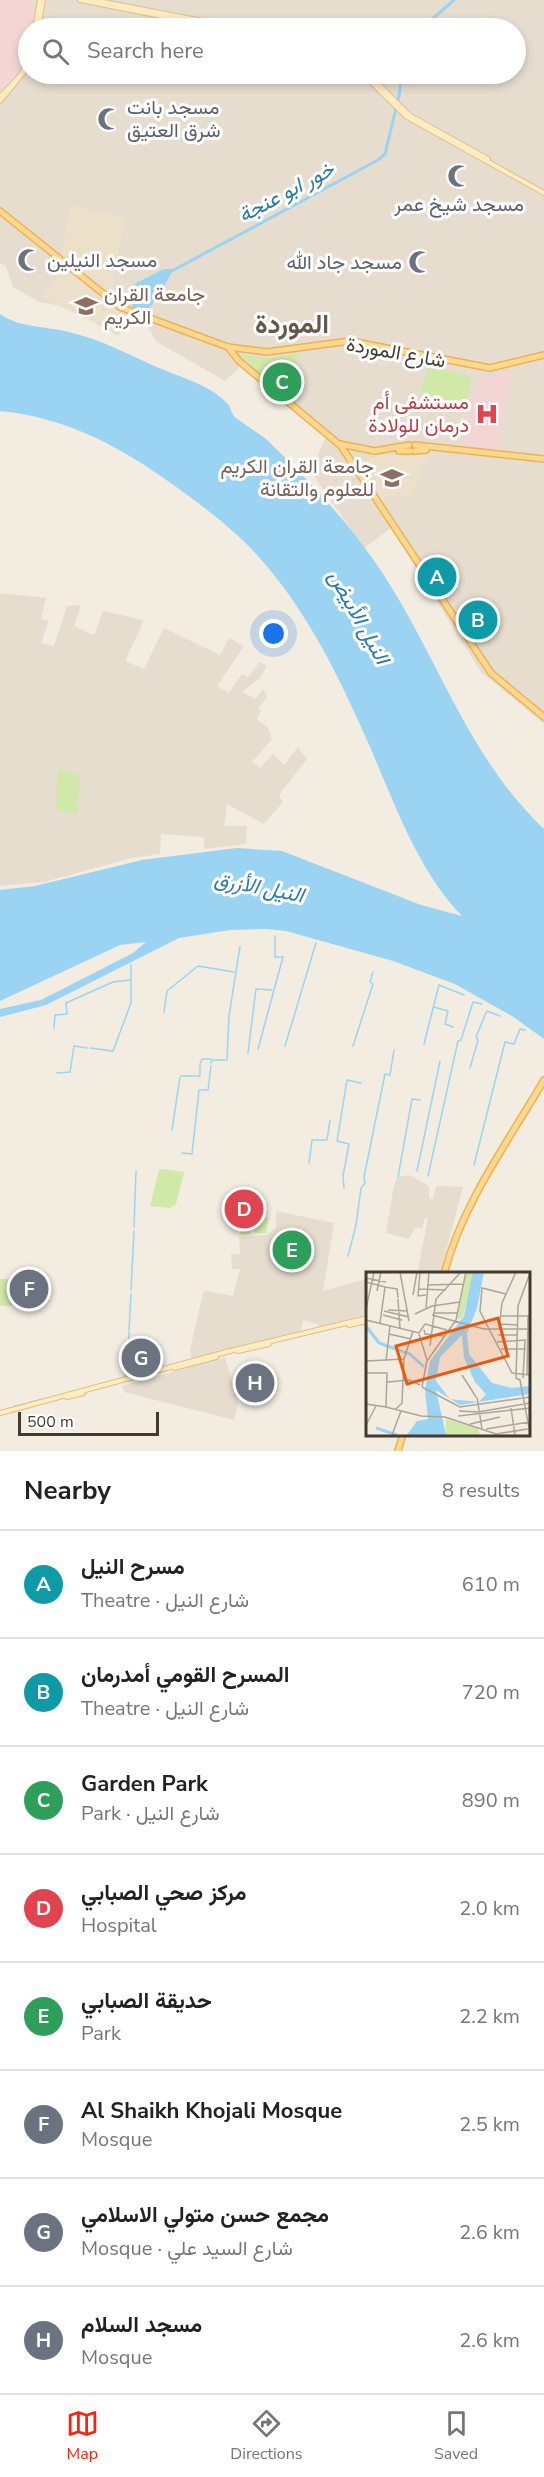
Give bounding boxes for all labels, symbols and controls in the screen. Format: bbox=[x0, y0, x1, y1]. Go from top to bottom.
search box bbox=[18, 18, 526, 84]
icon: search bbox=[39, 35, 72, 68]
text: Search here bbox=[87, 36, 204, 66]
place label: مسجد بانت شرق العتيق bbox=[127, 94, 221, 144]
mosque icon: مسجد بانت شرق العتيق bbox=[96, 106, 122, 132]
water label: خور ابو عنجة bbox=[233, 155, 340, 229]
mosque icon: مسجد شيخ عمر bbox=[446, 163, 472, 189]
place label: مسجد شيخ عمر bbox=[393, 191, 524, 218]
mosque icon: مسجد النيلين bbox=[16, 247, 42, 273]
place label: مسجد النيلين bbox=[47, 247, 157, 274]
place label: مسجد جاد الله bbox=[287, 249, 402, 276]
mosque icon: مسجد جاد الله bbox=[407, 249, 433, 275]
place label: جامعة القران الكريم bbox=[104, 281, 205, 331]
school or university icon: جامعة القران الكريم bbox=[73, 293, 99, 319]
district label: الموردة bbox=[255, 307, 329, 342]
street label: شارع الموردة bbox=[344, 330, 448, 374]
pin: C bbox=[262, 360, 302, 404]
place label: مستشفى أم درمان للولادة bbox=[368, 389, 469, 439]
hospital icon: مستشفى أم درمان للولادة bbox=[474, 401, 500, 427]
place label: جامعة القران الكريم للعلوم والتقانة bbox=[220, 453, 374, 503]
school or university icon: جامعة القران الكريم للعلوم والتقانة bbox=[379, 465, 405, 491]
pin: A bbox=[418, 554, 456, 600]
water label: النيل الأبيض bbox=[322, 565, 397, 671]
pin: B bbox=[458, 598, 498, 642]
your location bbox=[259, 619, 288, 648]
water label: النيل الأزرق bbox=[212, 865, 308, 910]
pin: D bbox=[224, 1186, 264, 1232]
pin: E bbox=[272, 1228, 312, 1272]
pin: F bbox=[9, 1266, 48, 1312]
inset map bbox=[366, 1272, 529, 1436]
pin: G bbox=[122, 1336, 160, 1380]
pin: H bbox=[236, 1360, 274, 1406]
scale bar bbox=[18, 1409, 159, 1436]
text: 500 m bbox=[27, 1411, 74, 1433]
text: Nearby bbox=[24, 1473, 111, 1508]
text: 8 results bbox=[442, 1477, 520, 1504]
text: مسرح النيل bbox=[81, 1552, 185, 1582]
text: A bbox=[36, 1571, 51, 1598]
text: 610 m bbox=[462, 1571, 520, 1598]
text: Theatre · شارع النيل bbox=[81, 1587, 249, 1614]
text: المسرح القومي أمدرمان bbox=[81, 1660, 289, 1690]
text: B bbox=[37, 1679, 50, 1706]
text: 720 m bbox=[462, 1679, 520, 1706]
text: Theatre · شارع النيل bbox=[81, 1695, 249, 1722]
text: Garden Park bbox=[81, 1769, 208, 1799]
text: C bbox=[37, 1787, 50, 1814]
text: 890 m bbox=[462, 1787, 520, 1814]
text: Park · شارع النيل bbox=[81, 1800, 220, 1827]
text: مركز صحي الصبابي bbox=[81, 1878, 246, 1908]
text: D bbox=[36, 1895, 51, 1922]
text: 2.0 km bbox=[459, 1895, 520, 1922]
text: Hospital bbox=[81, 1912, 157, 1939]
text: حديقة الصبابي bbox=[81, 1986, 212, 2016]
text: E bbox=[38, 2003, 49, 2030]
text: 2.2 km bbox=[459, 2003, 520, 2030]
text: Park bbox=[81, 2020, 121, 2047]
text: Al Shaikh Khojali Mosque bbox=[81, 2096, 342, 2126]
text: F bbox=[38, 2111, 49, 2138]
text: 2.5 km bbox=[459, 2111, 520, 2138]
text: Mosque bbox=[81, 2126, 152, 2153]
text: مجمع حسن متولي الاسلامي bbox=[81, 2200, 329, 2230]
text: G bbox=[36, 2219, 51, 2246]
text: 2.6 km bbox=[459, 2219, 520, 2246]
text: Mosque · شارع السيد علي bbox=[81, 2235, 293, 2262]
text: مسجد السلام bbox=[81, 2310, 202, 2340]
text: H bbox=[36, 2327, 51, 2354]
text: 2.6 km bbox=[459, 2327, 520, 2354]
text: Mosque bbox=[81, 2344, 152, 2371]
tab: Map bbox=[66, 2407, 99, 2465]
tab: Directions bbox=[230, 2407, 302, 2465]
tab: Saved bbox=[434, 2407, 478, 2465]

